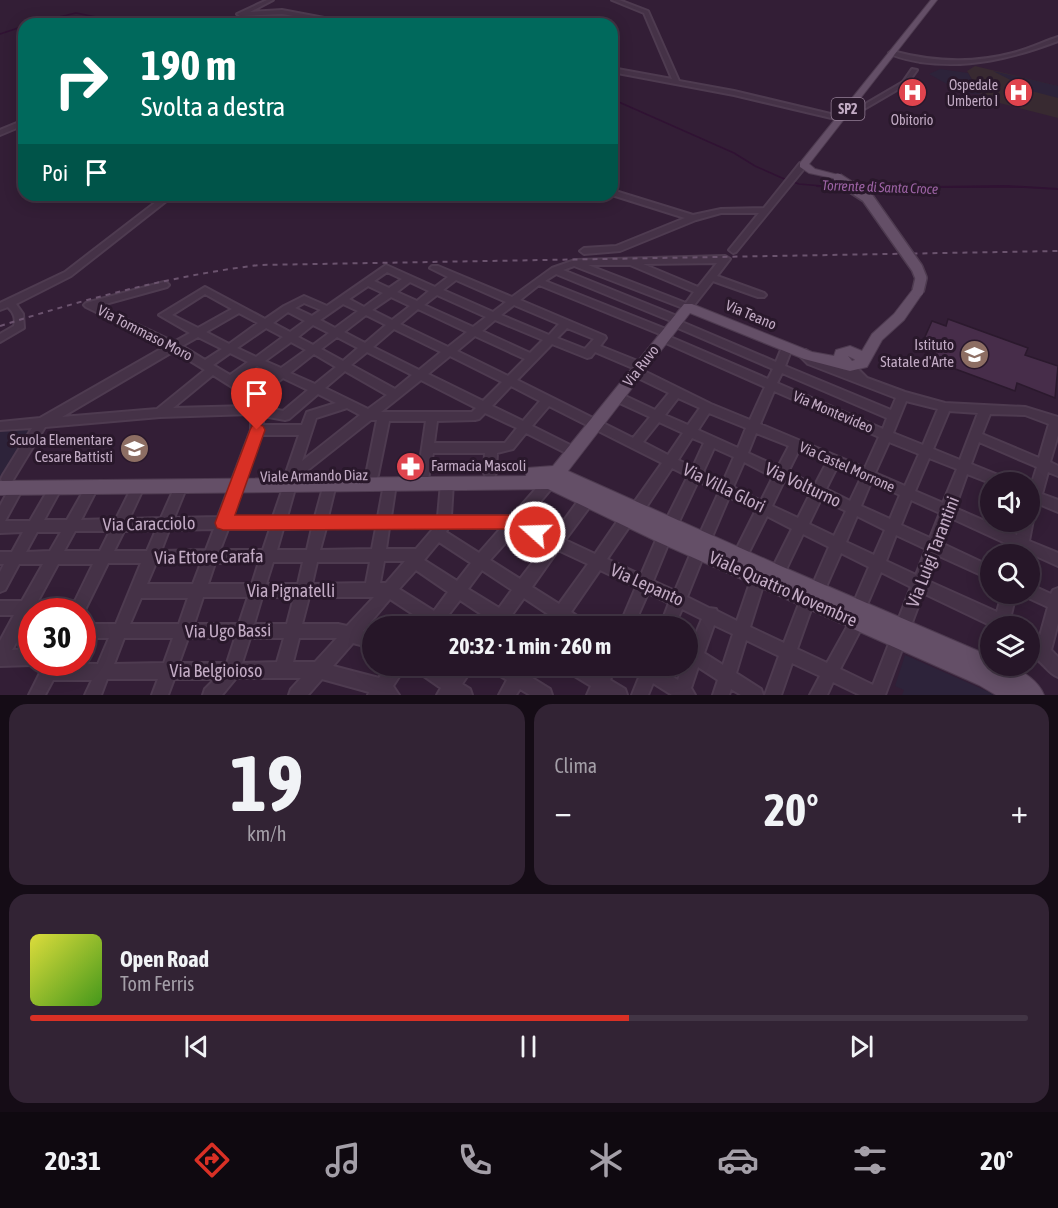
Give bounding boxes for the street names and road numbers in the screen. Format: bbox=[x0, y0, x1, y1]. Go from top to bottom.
road number: SP2 bbox=[832, 98, 864, 120]
street label: Via Teano bbox=[723, 296, 779, 333]
street label: Via Tommaso Moro bbox=[95, 301, 195, 364]
street label: Via Ruvo bbox=[619, 342, 662, 390]
street label: Via Montevideo bbox=[790, 387, 876, 436]
street label: Via Castel Morrone bbox=[797, 438, 898, 495]
street label: Via Volturno bbox=[762, 458, 845, 511]
street label: Via Villa Glori bbox=[680, 459, 769, 517]
street label: Viale Armando Diaz bbox=[260, 466, 369, 485]
street label: Via Luigi Tarantini bbox=[902, 493, 963, 610]
street label: Via Caracciolo bbox=[103, 512, 195, 535]
street label: Via Ettore Carafa bbox=[154, 545, 264, 568]
street label: Viale Quattro Novembre bbox=[706, 546, 861, 631]
street label: Via Lepanto bbox=[607, 559, 687, 610]
street label: Via Pignatelli bbox=[247, 580, 335, 601]
street label: Via Ugo Bassi bbox=[185, 619, 271, 642]
street label: Via Belgioioso bbox=[170, 660, 262, 681]

